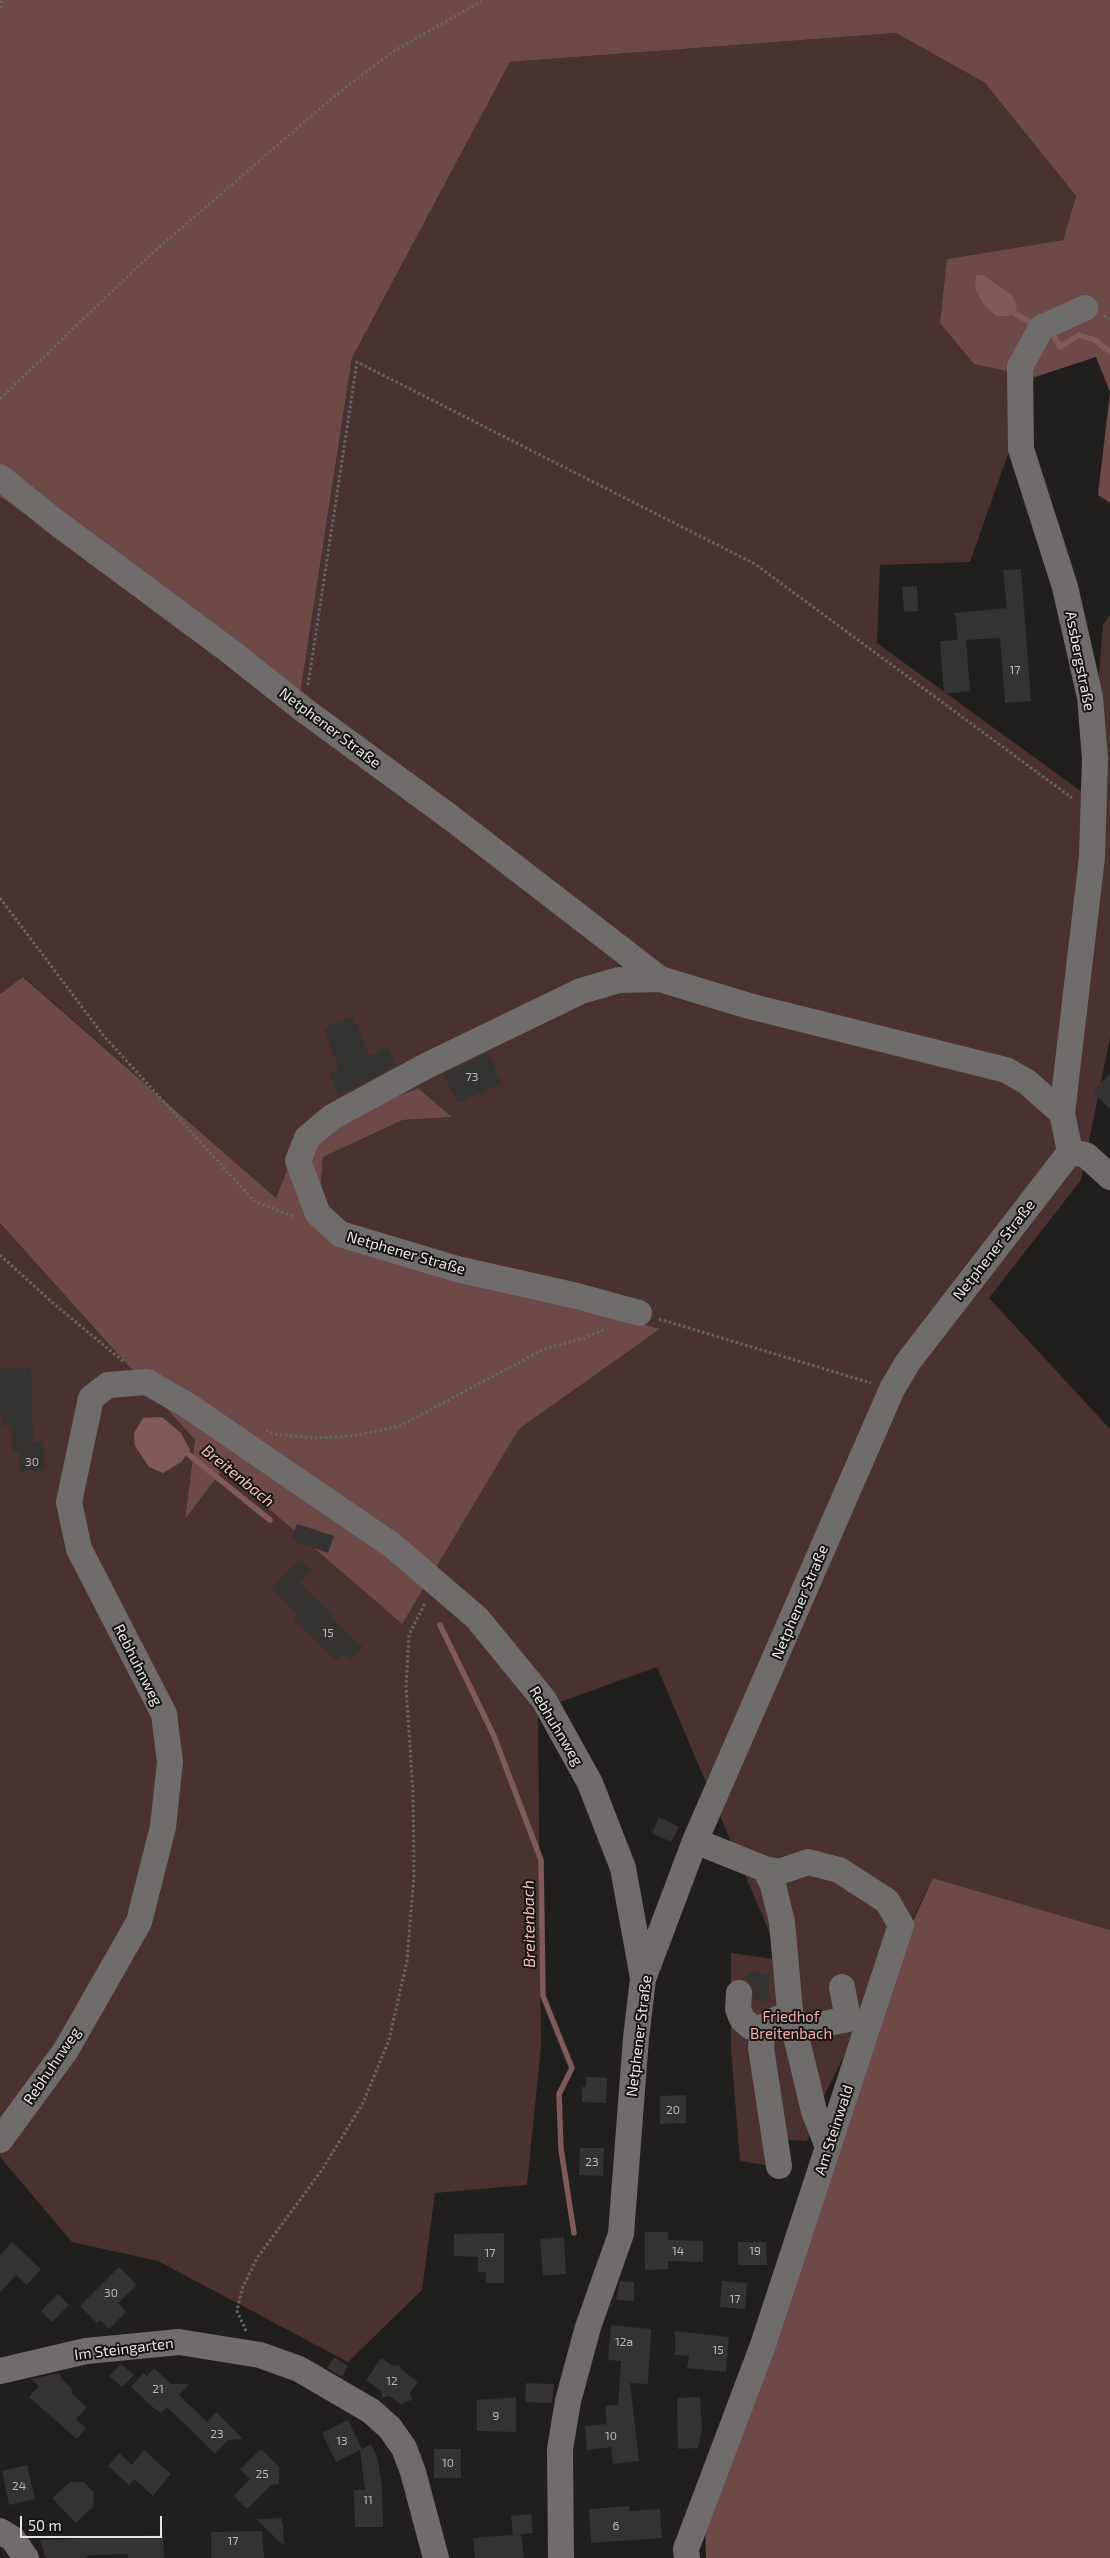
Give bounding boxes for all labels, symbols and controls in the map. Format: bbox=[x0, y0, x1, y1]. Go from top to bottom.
street label: Assbergstraße bbox=[1062, 610, 1098, 712]
house number: 17 bbox=[1010, 663, 1020, 677]
street label: Netphener Straße bbox=[276, 684, 384, 772]
house number: 73 bbox=[466, 1070, 478, 1084]
street label: Netphener Straße bbox=[949, 1196, 1039, 1304]
street label: Netphener Straße bbox=[345, 1227, 467, 1279]
water label: Breitenbach bbox=[198, 1441, 278, 1511]
house number: 30 bbox=[25, 1455, 39, 1469]
street label: Netphener Straße bbox=[768, 1542, 832, 1662]
street label: Rebhuhnweg bbox=[110, 1621, 166, 1709]
house number: 15 bbox=[322, 1626, 334, 1640]
street label: Rebhuhnweg bbox=[525, 1683, 587, 1769]
water label: Breitenbach bbox=[519, 1880, 539, 1968]
street label: Netphener Straße bbox=[623, 1974, 655, 2098]
park label: Friedhof Breitenbach bbox=[750, 2008, 832, 2043]
street label: Rebhuhnweg bbox=[20, 2024, 84, 2108]
street label: Am Steinwald bbox=[811, 2083, 857, 2177]
house number: 20 bbox=[666, 2103, 680, 2117]
house number: 23 bbox=[585, 2155, 599, 2169]
house number: 14 bbox=[672, 2244, 684, 2258]
house number: 19 bbox=[749, 2244, 761, 2258]
house number: 17 bbox=[485, 2246, 495, 2260]
house number: 30 bbox=[104, 2286, 118, 2300]
house number: 17 bbox=[730, 2292, 740, 2306]
street label: Im Steingarten bbox=[73, 2334, 175, 2364]
house number: 12a bbox=[615, 2335, 633, 2349]
house number: 15 bbox=[712, 2343, 724, 2357]
house number: 12 bbox=[386, 2374, 398, 2388]
house number: 21 bbox=[152, 2382, 164, 2396]
house number: 9 bbox=[493, 2409, 499, 2423]
house number: 23 bbox=[210, 2427, 224, 2441]
house number: 10 bbox=[605, 2429, 617, 2443]
house number: 13 bbox=[336, 2434, 348, 2448]
house number: 10 bbox=[442, 2456, 454, 2470]
house number: 25 bbox=[255, 2467, 269, 2481]
house number: 24 bbox=[12, 2479, 26, 2493]
house number: 11 bbox=[363, 2493, 373, 2507]
scale bar bbox=[22, 2506, 165, 2538]
text: 50 m bbox=[28, 2516, 62, 2534]
house number: 6 bbox=[613, 2519, 619, 2533]
house number: 17 bbox=[228, 2534, 238, 2548]

